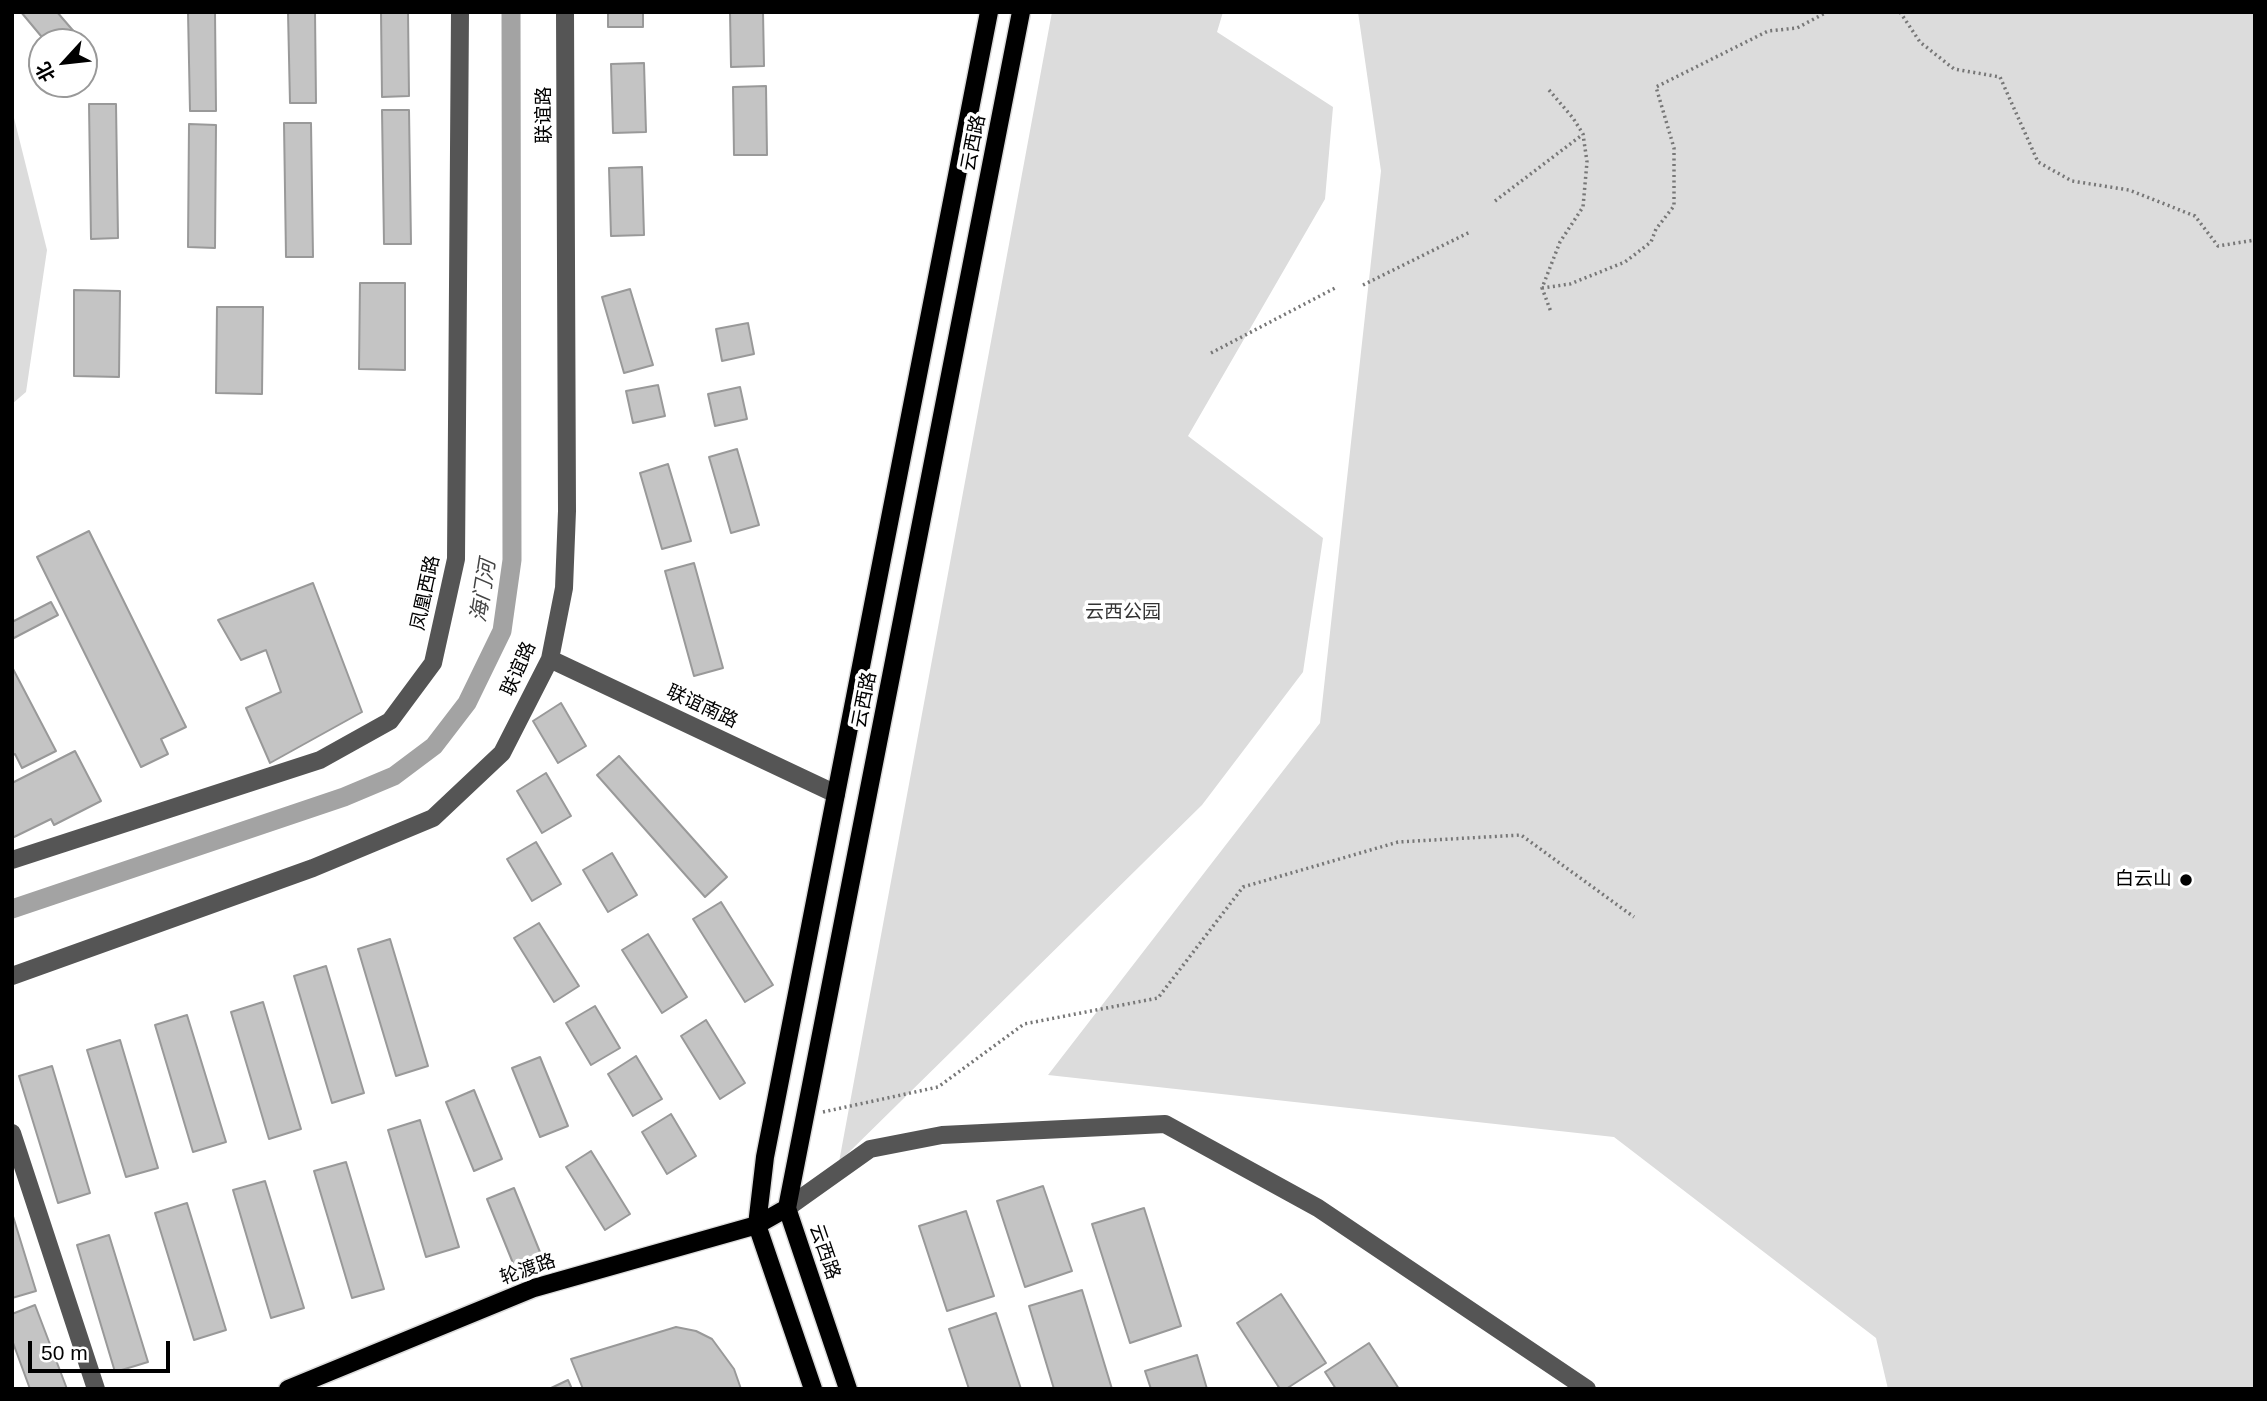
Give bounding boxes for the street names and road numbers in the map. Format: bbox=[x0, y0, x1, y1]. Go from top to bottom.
street label: 联谊路 bbox=[534, 87, 556, 143]
street label: 云西路 bbox=[957, 113, 991, 173]
street label: 凤凰西路 bbox=[407, 553, 445, 633]
street label: 联谊路 bbox=[497, 638, 541, 700]
street label: 云西路 bbox=[848, 670, 882, 730]
street label: 联谊南路 bbox=[663, 681, 741, 733]
street label: 云西路 bbox=[804, 1221, 844, 1283]
street label: 轮渡路 bbox=[497, 1250, 559, 1290]

